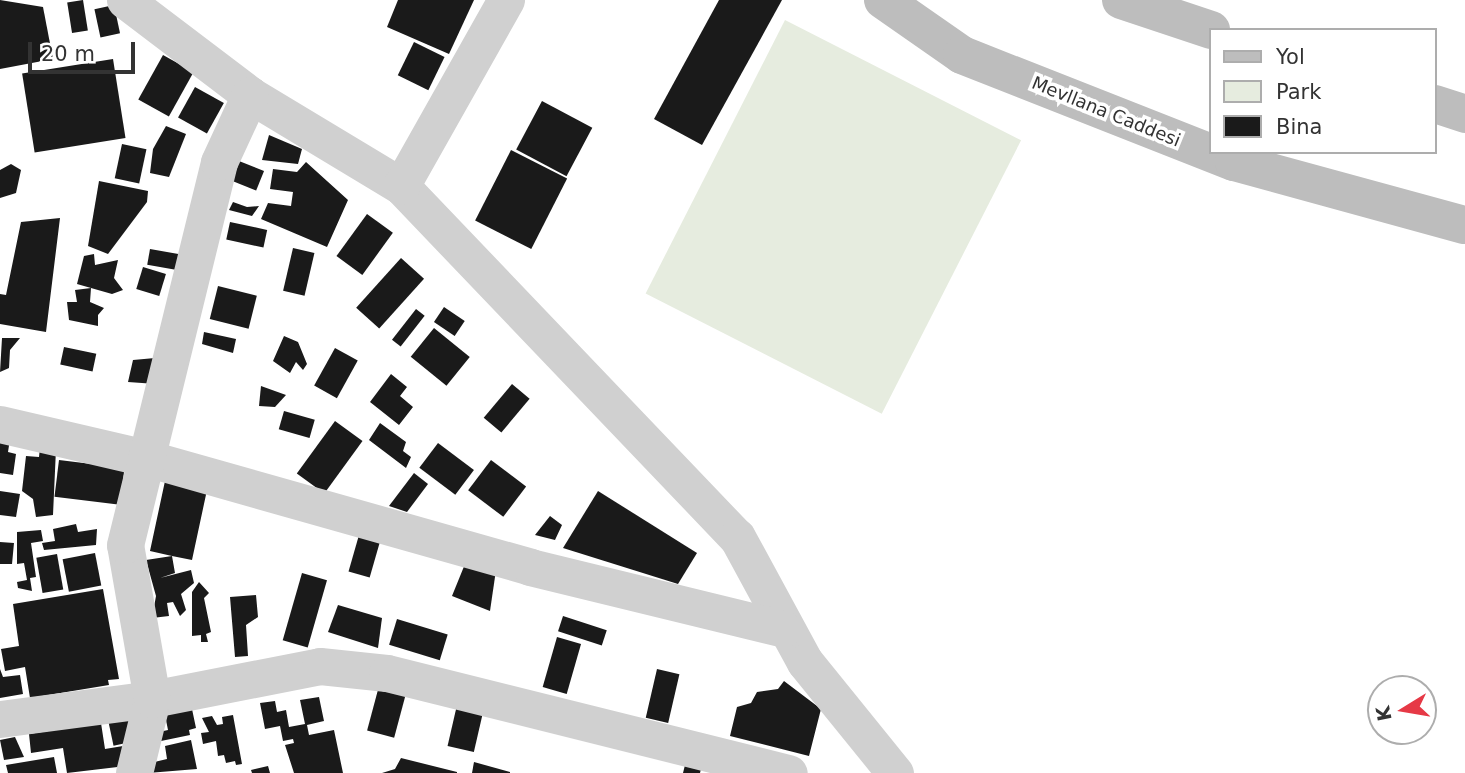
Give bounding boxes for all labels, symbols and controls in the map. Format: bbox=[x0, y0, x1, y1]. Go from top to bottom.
scale bar bbox=[32, 28, 138, 72]
legend bbox=[1210, 28, 1437, 154]
text: 20 m bbox=[41, 42, 95, 66]
text: Yol bbox=[1276, 45, 1305, 69]
street label: Mevllana Caddesi bbox=[1029, 72, 1183, 152]
text: Park bbox=[1276, 80, 1321, 104]
text: Bina bbox=[1276, 115, 1322, 139]
north arrow bbox=[1367, 675, 1437, 745]
text: K bbox=[1371, 704, 1396, 723]

